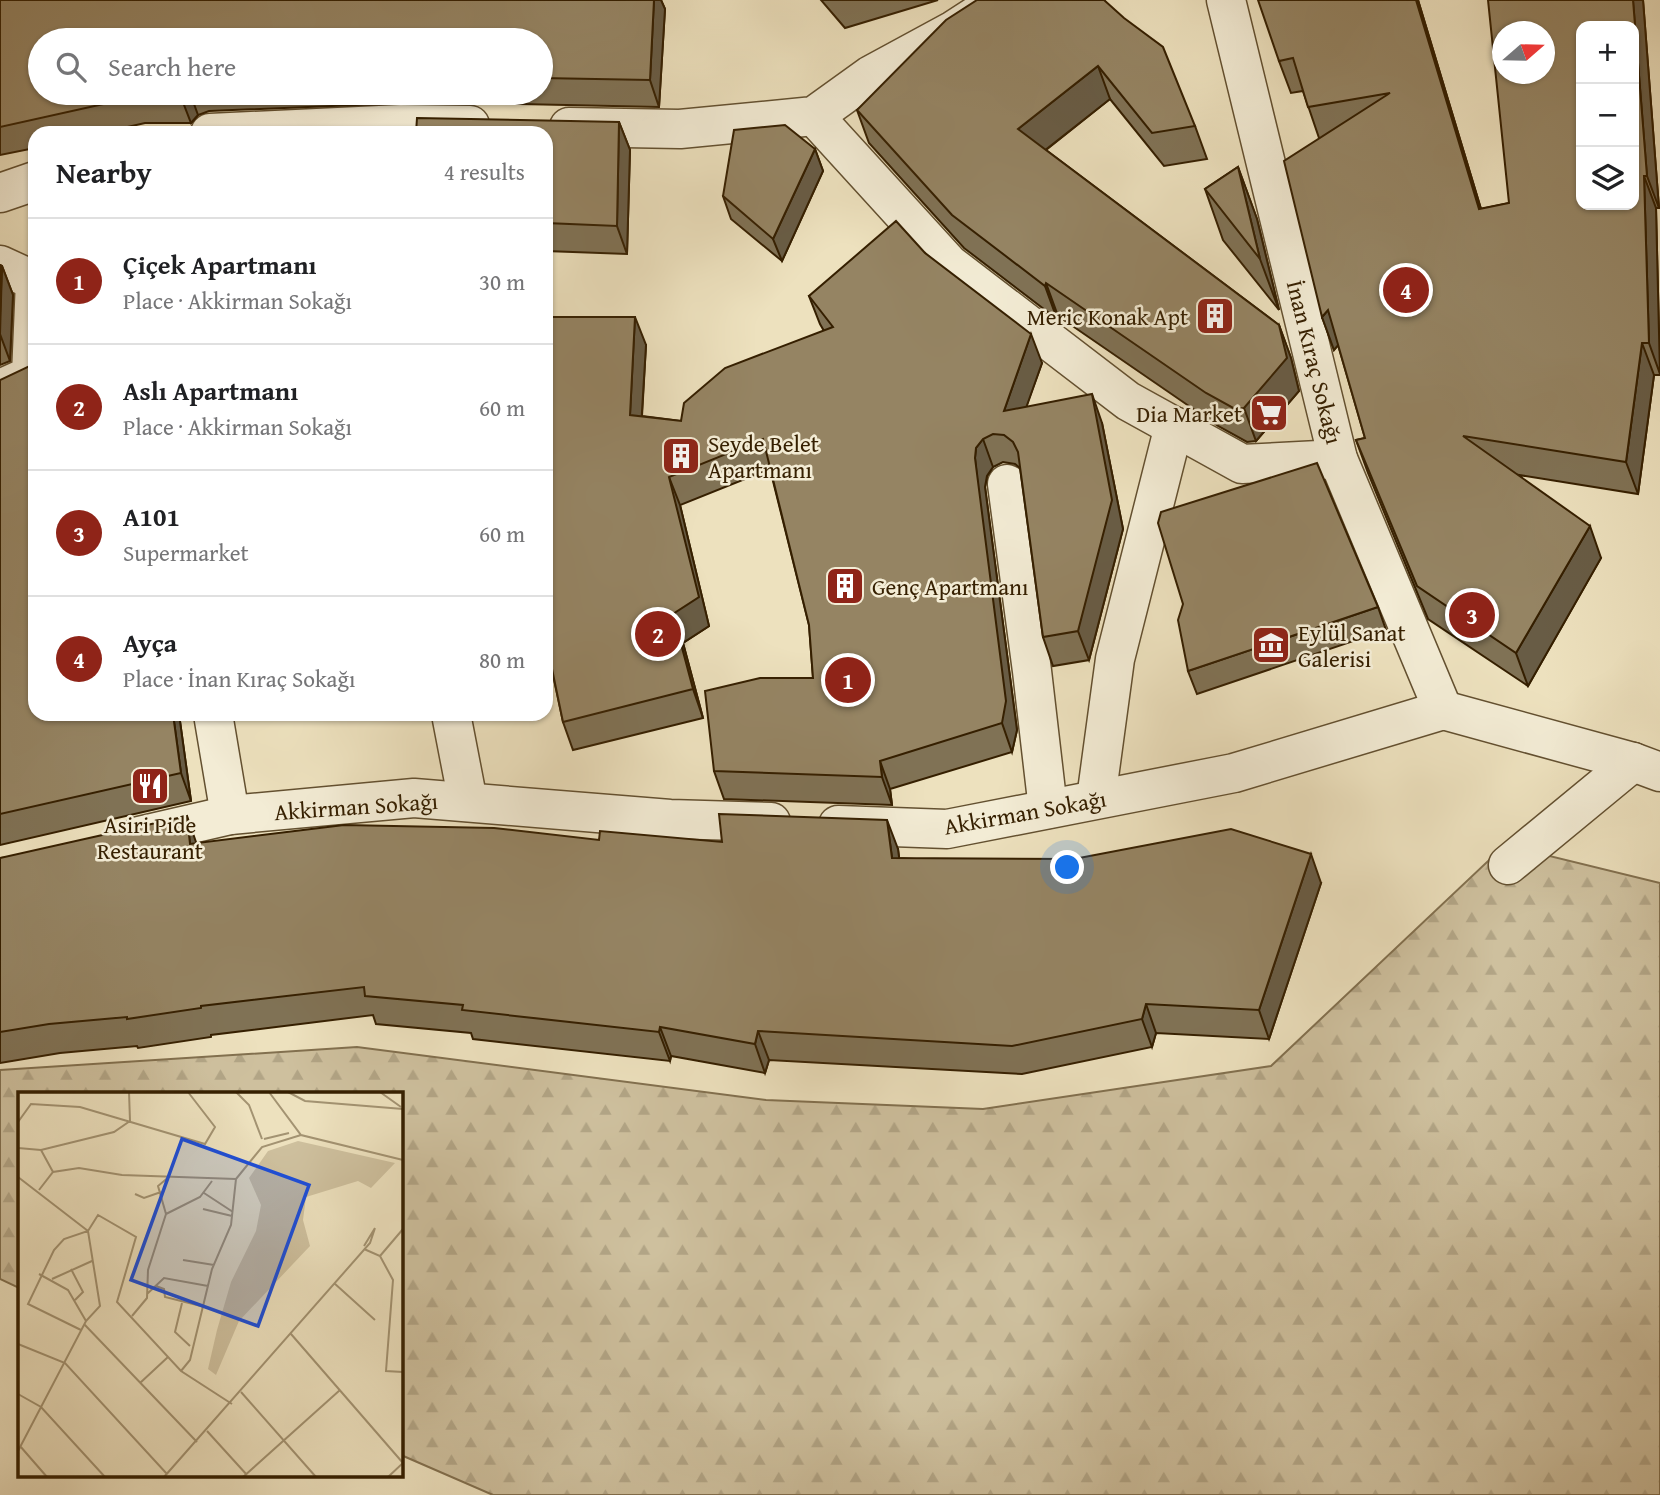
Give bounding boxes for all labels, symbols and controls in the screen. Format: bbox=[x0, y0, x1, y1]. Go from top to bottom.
north arrow bbox=[1492, 21, 1555, 84]
map controls bbox=[1576, 21, 1639, 210]
button: + bbox=[1576, 21, 1639, 84]
search box bbox=[28, 28, 553, 105]
text: Search here bbox=[108, 47, 236, 86]
icon: search bbox=[52, 48, 90, 86]
button: − bbox=[1576, 84, 1639, 147]
button: layers bbox=[1576, 147, 1639, 210]
text: Nearby bbox=[56, 150, 152, 194]
text: 4 results bbox=[444, 155, 525, 188]
text: Çiçek Apartmanı bbox=[123, 245, 317, 284]
pin: 4 bbox=[1383, 264, 1429, 316]
text: 1 bbox=[73, 265, 85, 298]
text: 30 m bbox=[479, 265, 525, 298]
street label: İnan Kıraç Sokağı bbox=[1279, 277, 1351, 447]
text: Place · Akkirman Sokağı bbox=[123, 284, 352, 317]
building icon: Meric Konak Apt bbox=[1194, 295, 1236, 337]
place label: Meric Konak Apt bbox=[1027, 300, 1188, 333]
text: Aslı Apartmanı bbox=[123, 371, 298, 410]
text: 2 bbox=[73, 391, 85, 424]
text: 60 m bbox=[479, 391, 525, 424]
supermarket icon: Dia Market bbox=[1248, 392, 1290, 434]
place label: Dia Market bbox=[1136, 397, 1242, 430]
text: Place · Akkirman Sokağı bbox=[123, 410, 352, 443]
place label: Seyde Belet Apartmanı bbox=[708, 427, 819, 486]
building icon: Seyde Belet Apartmanı bbox=[660, 435, 702, 477]
text: A101 bbox=[123, 497, 180, 536]
text: 3 bbox=[73, 517, 85, 550]
text: 60 m bbox=[479, 517, 525, 550]
text: Supermarket bbox=[123, 536, 249, 569]
building icon: Genç Apartmanı bbox=[824, 565, 866, 607]
place label: Genç Apartmanı bbox=[872, 570, 1028, 603]
pin: 3 bbox=[1449, 589, 1495, 641]
pin: 2 bbox=[635, 608, 681, 660]
place label: Eylül Sanat Galerisi bbox=[1298, 616, 1406, 675]
text: Ayça bbox=[123, 623, 177, 662]
museum icon: Eylül Sanat Galerisi bbox=[1250, 624, 1292, 666]
text: 4 bbox=[73, 643, 85, 676]
text: 80 m bbox=[479, 643, 525, 676]
pin: 1 bbox=[825, 654, 871, 706]
text: Place · İnan Kıraç Sokağı bbox=[123, 662, 355, 695]
restaurant icon: Asiri Pide Restaurant bbox=[129, 765, 171, 807]
street label: Akkirman Sokağı bbox=[941, 781, 1109, 843]
street label: Akkirman Sokağı bbox=[273, 784, 439, 828]
place label: Asiri Pide Restaurant bbox=[97, 808, 203, 867]
your location bbox=[1050, 850, 1084, 884]
inset map bbox=[18, 1092, 402, 1478]

